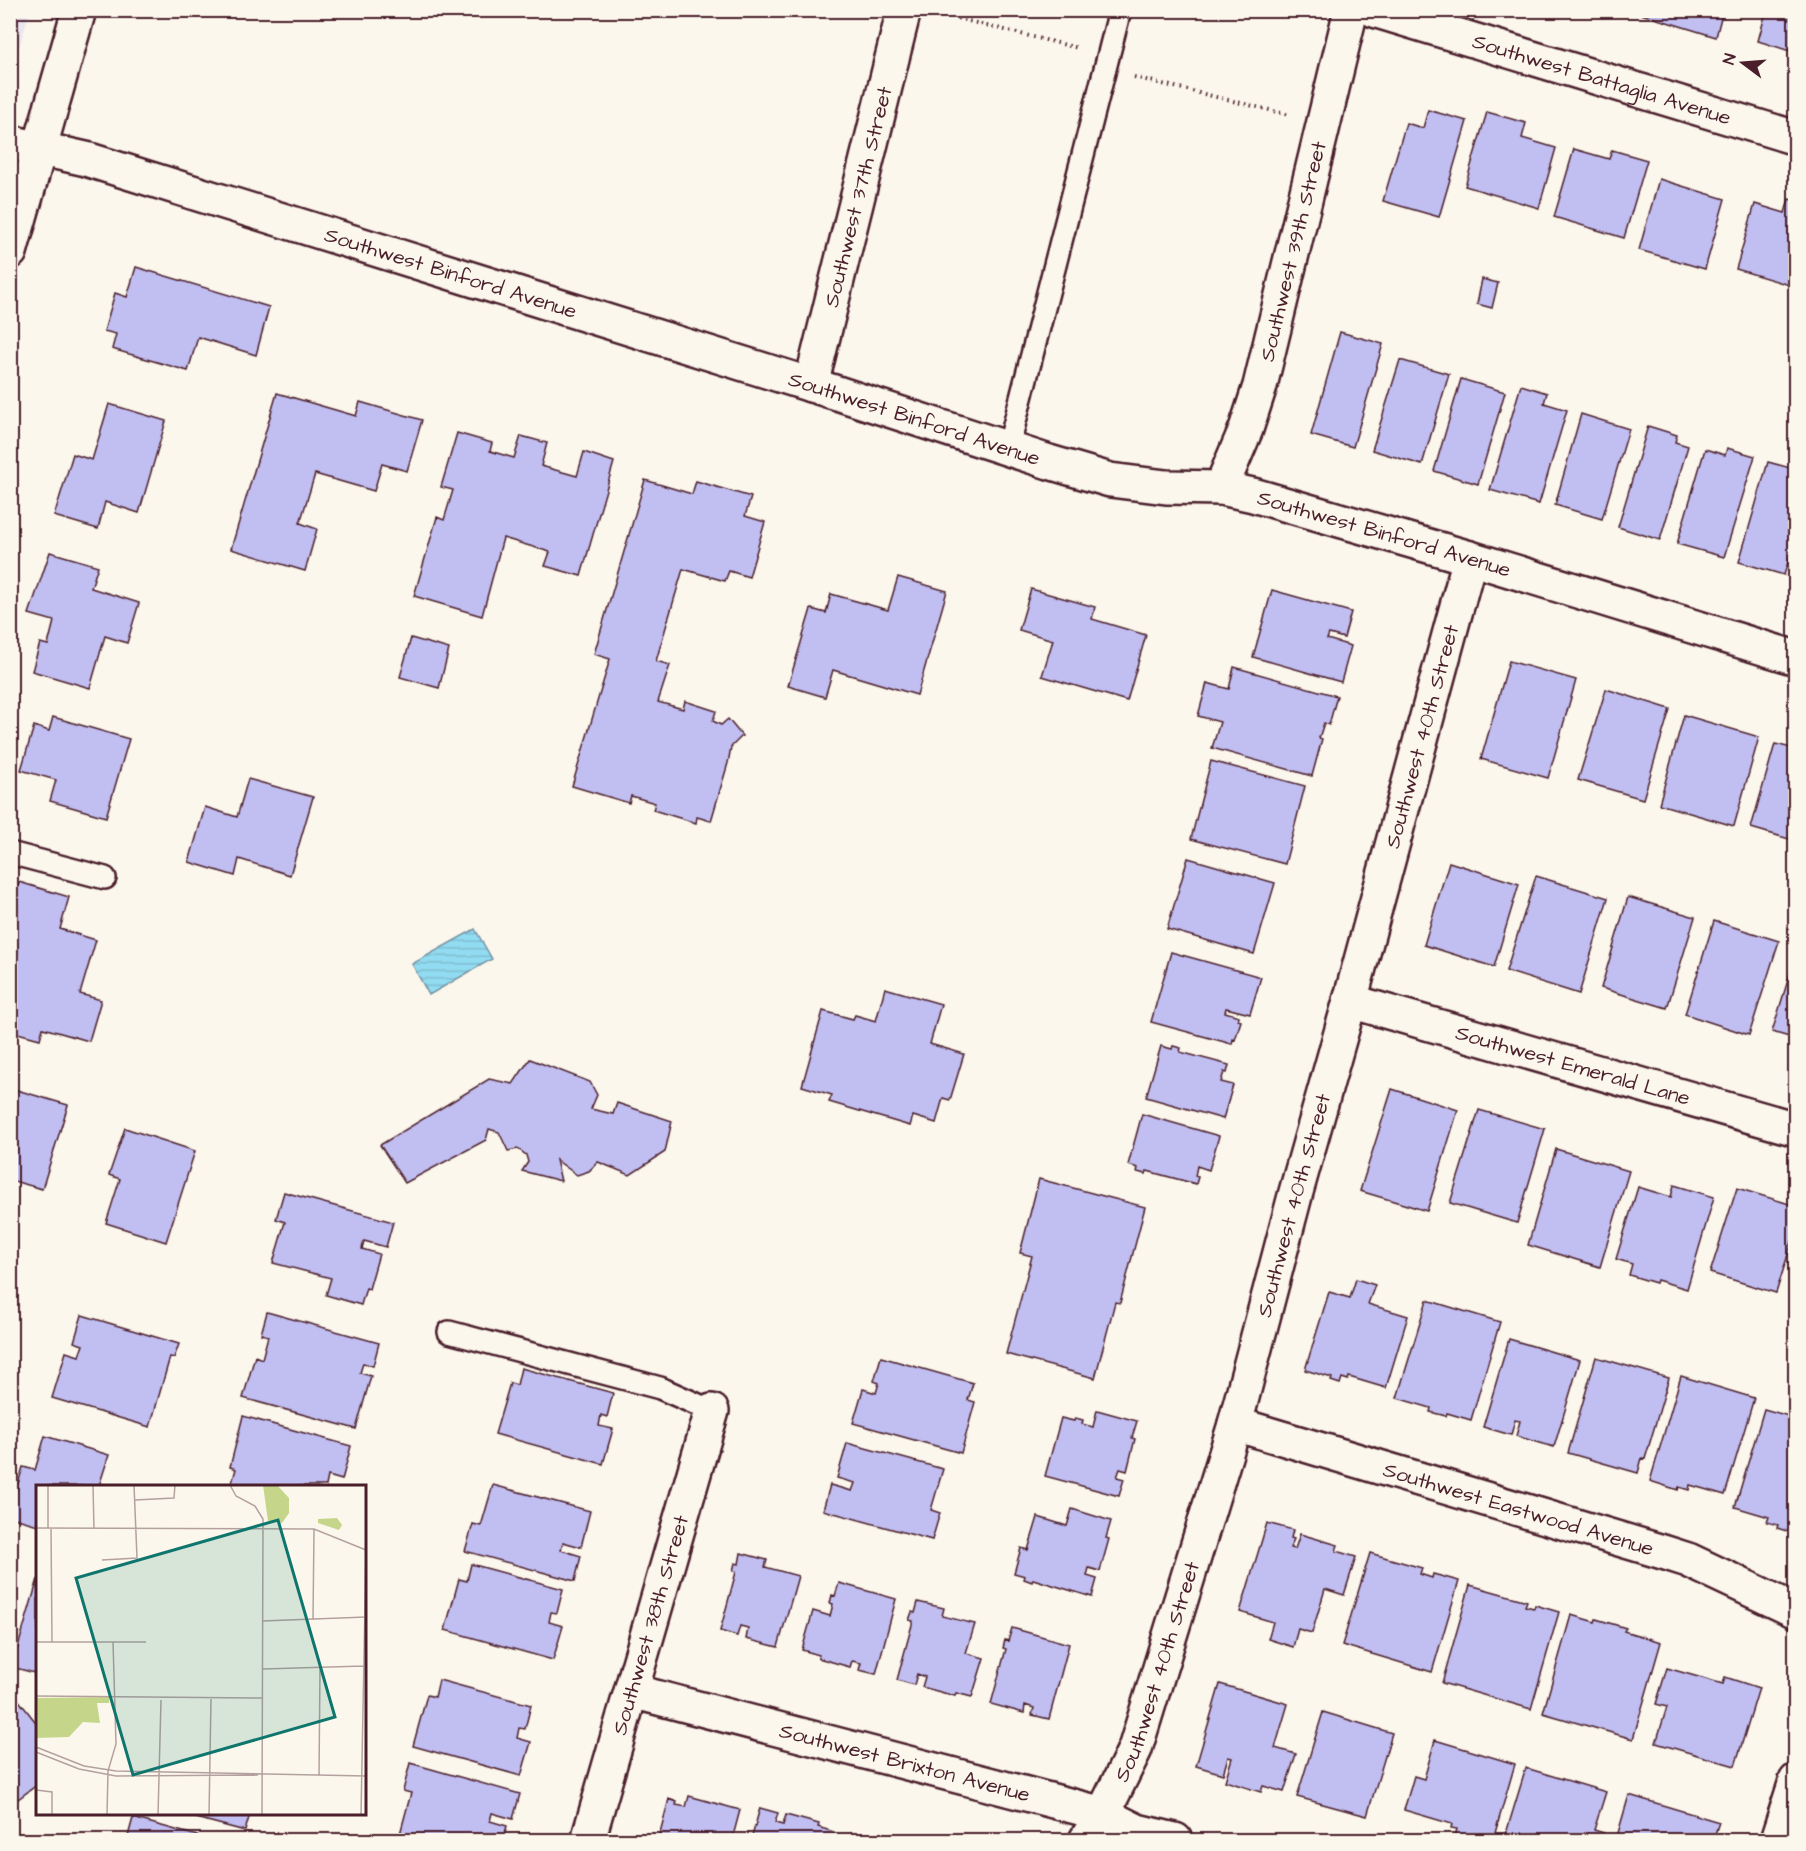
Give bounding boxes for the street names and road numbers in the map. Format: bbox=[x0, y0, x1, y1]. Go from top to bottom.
street label: Southwest Battaglia Avenue bbox=[1469, 27, 1734, 132]
street label: Southwest 37th Street bbox=[817, 83, 900, 310]
street label: Southwest 39th Street bbox=[1252, 138, 1334, 364]
street label: Southwest Binford Avenue bbox=[321, 220, 580, 326]
street label: Southwest Binford Avenue bbox=[785, 365, 1044, 473]
street label: Southwest Binford Avenue bbox=[1254, 483, 1514, 585]
street label: Southwest 40th Street bbox=[1378, 621, 1466, 852]
street label: Southwest Emerald Lane bbox=[1452, 1018, 1694, 1113]
street label: Southwest 40th Street bbox=[1250, 1090, 1338, 1320]
street label: Southwest Eastwood Avenue bbox=[1380, 1455, 1657, 1564]
street label: Southwest 38th Street bbox=[605, 1511, 696, 1738]
street label: Southwest 40th Street bbox=[1107, 1557, 1207, 1787]
street label: Southwest Brixton Avenue bbox=[776, 1716, 1033, 1809]

